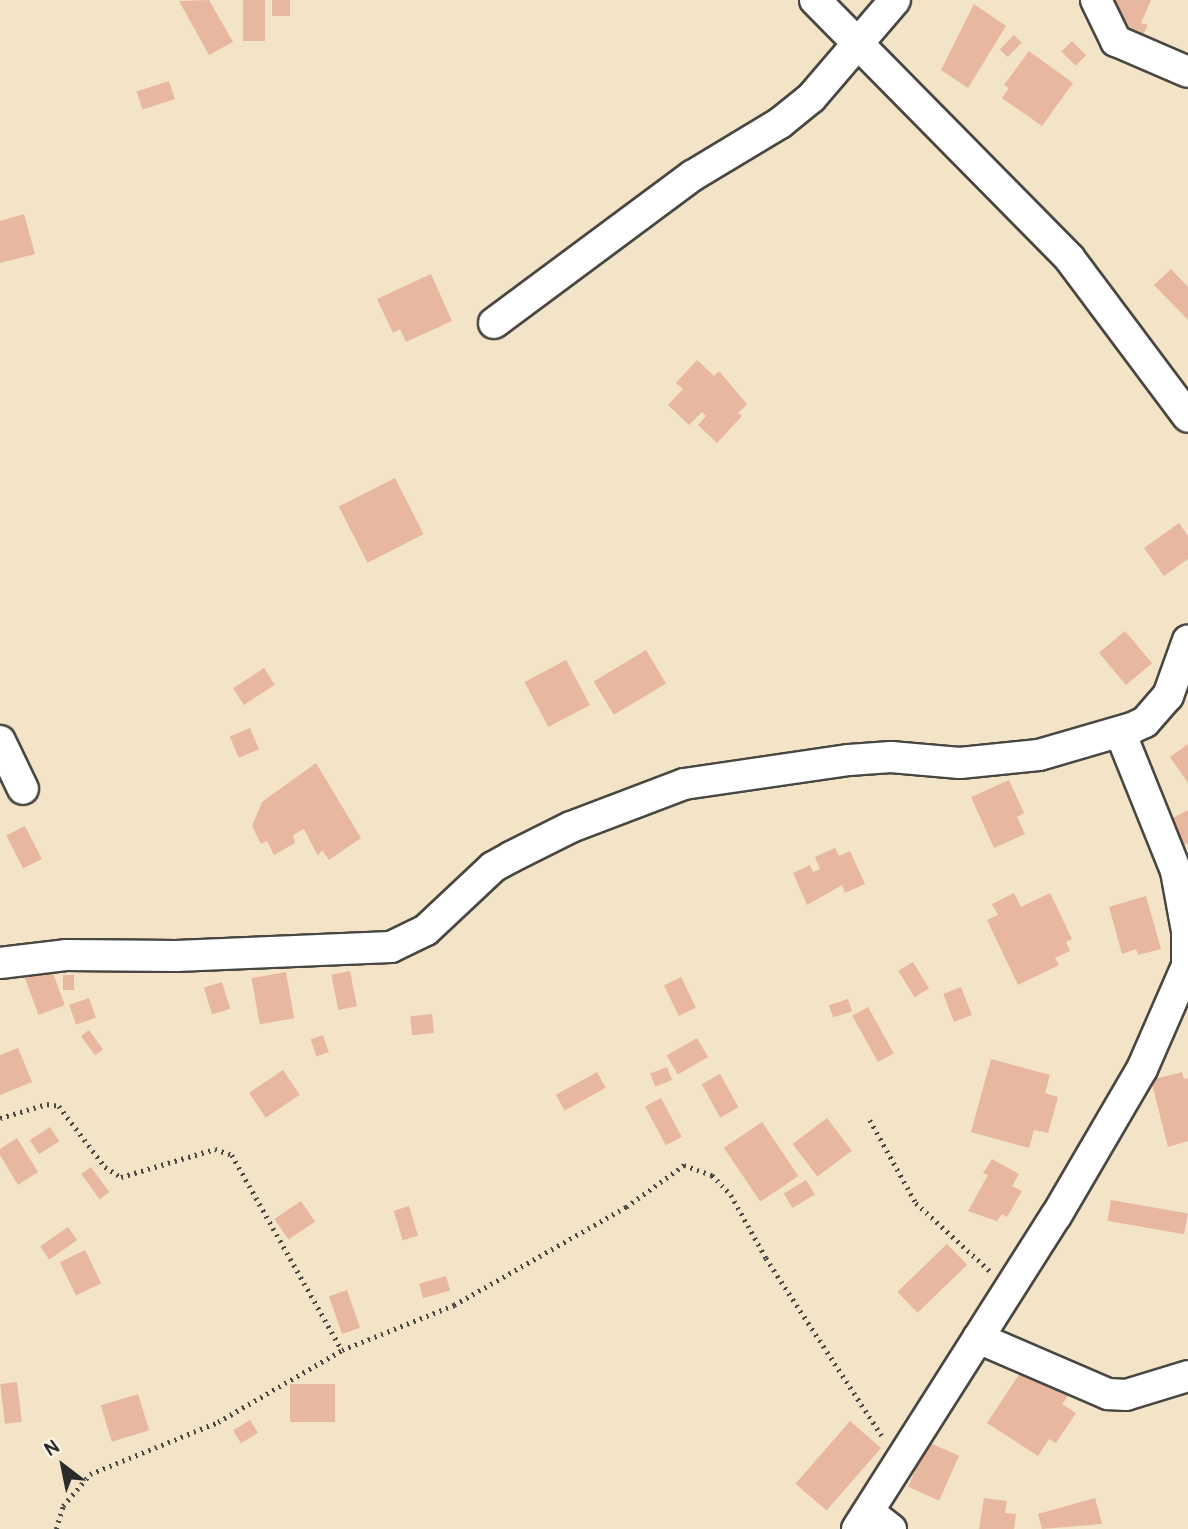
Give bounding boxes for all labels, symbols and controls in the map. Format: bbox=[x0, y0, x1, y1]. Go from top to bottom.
north arrow bbox=[28, 1431, 98, 1501]
text: N bbox=[40, 1435, 64, 1462]

